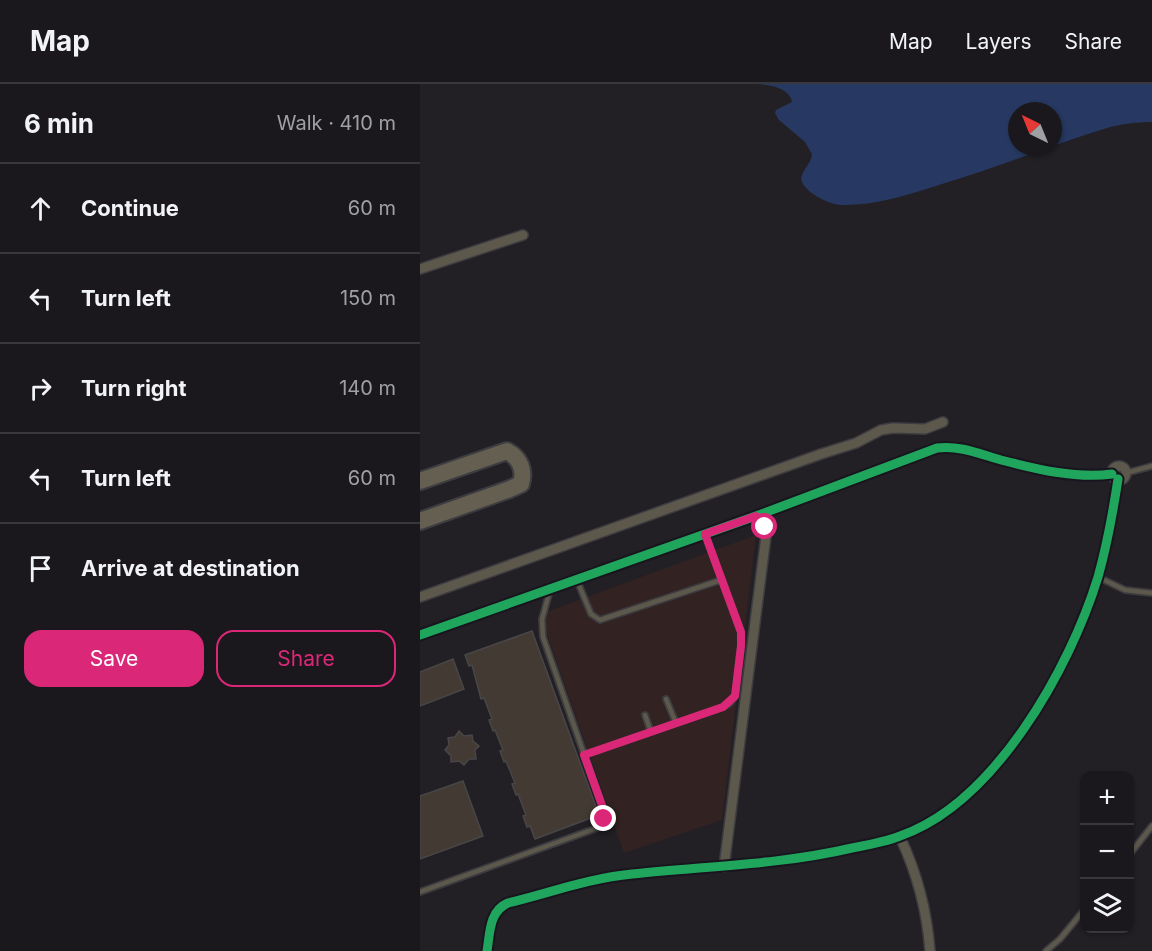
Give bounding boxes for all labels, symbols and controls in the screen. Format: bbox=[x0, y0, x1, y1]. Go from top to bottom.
text: Map bbox=[30, 24, 90, 58]
text: Map bbox=[889, 29, 933, 54]
text: Layers bbox=[966, 29, 1032, 54]
text: Share bbox=[1065, 29, 1122, 54]
north arrow bbox=[1008, 102, 1062, 156]
text: 6 min bbox=[24, 108, 94, 139]
text: Walk · 410 m bbox=[277, 111, 396, 135]
icon: ahead bbox=[24, 192, 57, 225]
text: Continue bbox=[81, 195, 179, 221]
text: 60 m bbox=[348, 196, 396, 220]
icon: left bbox=[24, 282, 57, 315]
text: Turn left bbox=[81, 285, 171, 311]
text: 150 m bbox=[340, 286, 396, 310]
icon: right bbox=[24, 372, 57, 405]
text: Turn right bbox=[81, 375, 187, 401]
text: 140 m bbox=[339, 376, 396, 400]
icon: left bbox=[24, 462, 57, 495]
text: Turn left bbox=[81, 465, 171, 491]
text: 60 m bbox=[348, 466, 396, 490]
route start bbox=[751, 513, 777, 539]
icon: arrive bbox=[24, 552, 57, 585]
text: Arrive at destination bbox=[81, 555, 300, 581]
button: Save bbox=[24, 630, 204, 687]
button: Share bbox=[216, 630, 396, 687]
map controls bbox=[1080, 771, 1134, 933]
button: + bbox=[1080, 771, 1134, 825]
route end bbox=[590, 805, 616, 831]
button: − bbox=[1080, 825, 1134, 879]
button: layers bbox=[1080, 879, 1134, 933]

